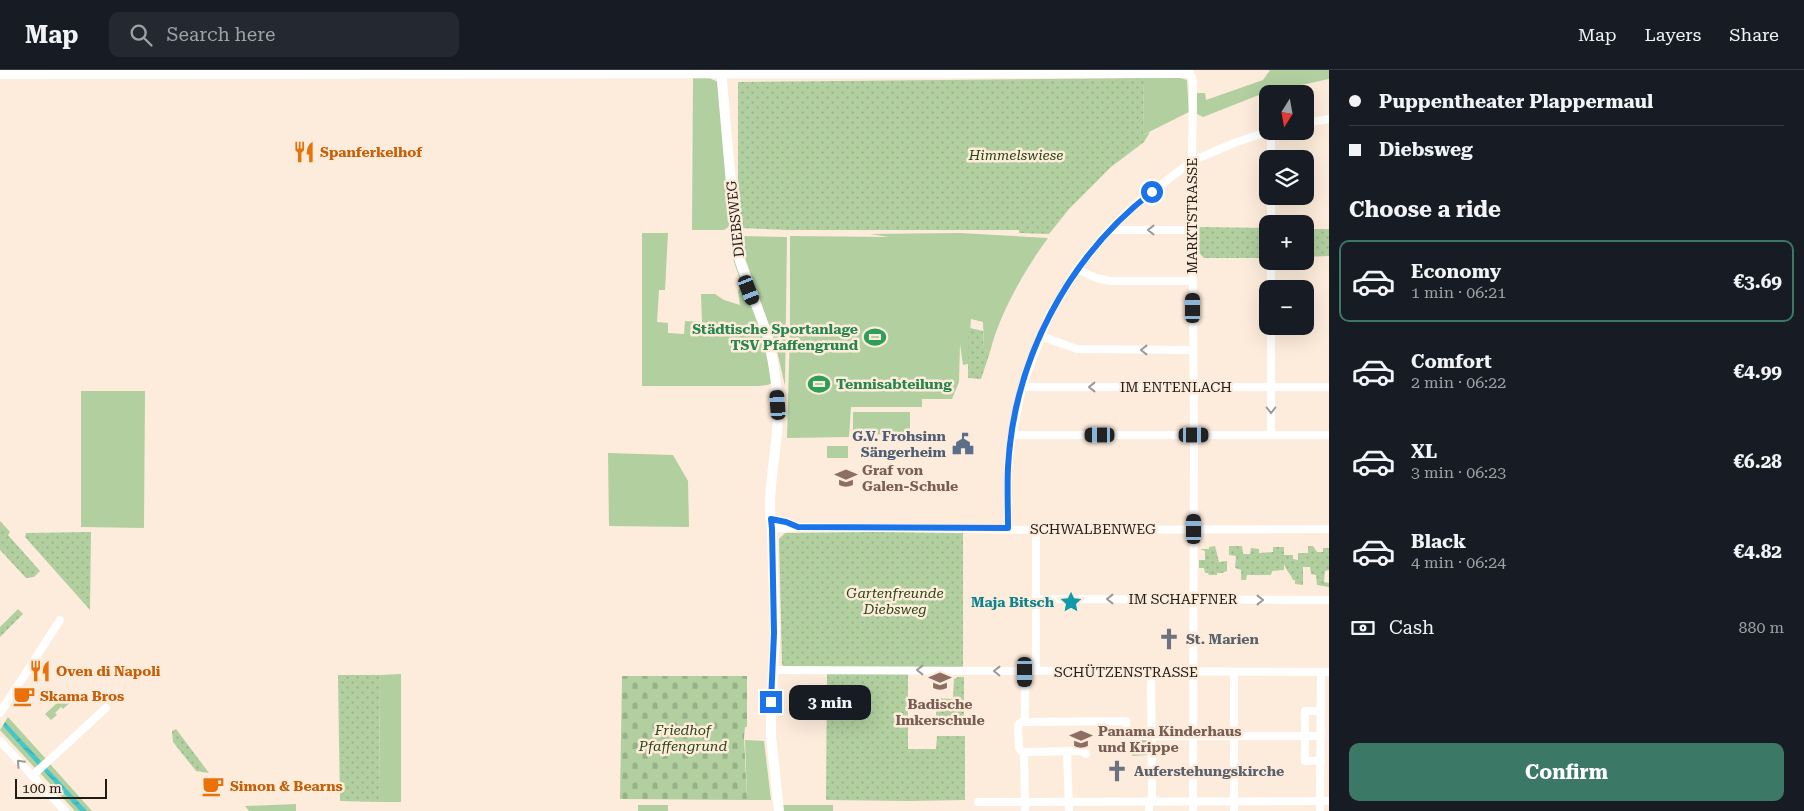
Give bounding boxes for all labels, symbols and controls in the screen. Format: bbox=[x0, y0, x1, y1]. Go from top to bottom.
search box bbox=[109, 12, 459, 57]
text: Map bbox=[25, 21, 79, 49]
icon: search bbox=[127, 21, 155, 49]
text: Search here bbox=[167, 23, 275, 46]
text: Map bbox=[1578, 24, 1617, 45]
text: Layers bbox=[1645, 24, 1701, 45]
text: Share bbox=[1729, 24, 1779, 45]
north arrow bbox=[1259, 85, 1314, 140]
map controls bbox=[1259, 85, 1314, 335]
text: Puppentheater Plappermaul bbox=[1379, 90, 1653, 113]
text: Diebsweg bbox=[1379, 138, 1473, 161]
restaurant icon: Spanferkelhof bbox=[291, 139, 317, 165]
place label: Spanferkelhof bbox=[320, 144, 423, 160]
park label: Himmelswiese bbox=[968, 147, 1063, 163]
button: layers bbox=[1259, 150, 1314, 205]
street label: MARKTSTRASSE bbox=[1184, 158, 1200, 274]
street label: DIEBSWEG bbox=[723, 180, 747, 258]
route start bbox=[1141, 181, 1163, 203]
text: Choose a ride bbox=[1349, 197, 1501, 222]
button: + bbox=[1259, 215, 1314, 270]
one-way arrow bbox=[1147, 225, 1154, 235]
icon: car bbox=[1351, 259, 1396, 304]
text: Economy bbox=[1411, 260, 1501, 283]
text: €3.69 bbox=[1733, 270, 1782, 293]
car bbox=[736, 273, 761, 307]
button: − bbox=[1259, 280, 1314, 335]
text: 1 min · 06:21 bbox=[1411, 283, 1506, 302]
car bbox=[1185, 293, 1200, 323]
place label: Städtische Sportanlage TSV Pfaffengrund bbox=[692, 321, 859, 353]
sports icon: Städtische Sportanlage TSV Pfaffengrund bbox=[862, 324, 888, 350]
one-way arrow bbox=[1140, 345, 1148, 355]
icon: car bbox=[1351, 349, 1396, 394]
text: Comfort bbox=[1411, 350, 1492, 373]
text: €4.99 bbox=[1733, 360, 1782, 383]
sports icon: Tennisabteilung bbox=[806, 371, 832, 397]
text: 2 min · 06:22 bbox=[1411, 373, 1506, 392]
place label: Tennisabteilung bbox=[836, 376, 952, 392]
street label: IM ENTENLACH bbox=[1120, 379, 1232, 395]
one-way arrow bbox=[1088, 382, 1096, 392]
car bbox=[769, 390, 786, 420]
one-way arrow bbox=[1266, 406, 1276, 414]
place label: G.V. Frohsinn Sängerheim bbox=[852, 428, 947, 460]
car bbox=[1085, 428, 1115, 443]
car bbox=[1179, 428, 1209, 443]
public building icon: G.V. Frohsinn Sängerheim bbox=[950, 431, 976, 457]
icon: car bbox=[1351, 439, 1396, 484]
text: XL bbox=[1411, 440, 1437, 463]
text: €6.28 bbox=[1733, 450, 1782, 473]
place label: Graf von Galen-Schule bbox=[862, 462, 958, 494]
text: 3 min · 06:23 bbox=[1411, 463, 1506, 482]
school or university icon: Graf von Galen-Schule bbox=[833, 465, 859, 491]
car bbox=[1186, 514, 1201, 544]
street label: SCHWALBENWEG bbox=[1030, 521, 1156, 537]
icon: car bbox=[1351, 529, 1396, 574]
text: Black bbox=[1411, 530, 1466, 553]
text: €4.82 bbox=[1733, 540, 1782, 563]
text: 4 min · 06:24 bbox=[1411, 553, 1506, 572]
park label: Gartenfreunde Diebsweg bbox=[846, 585, 944, 617]
place icon: Maja Bitsch bbox=[1058, 589, 1084, 615]
street label: IM SCHAFFNER bbox=[1129, 591, 1238, 607]
place label: Maja Bitsch bbox=[971, 594, 1055, 610]
one-way arrow bbox=[1105, 594, 1113, 604]
one-way arrow bbox=[1256, 595, 1264, 605]
icon: cash bbox=[1349, 614, 1377, 642]
text: Cash bbox=[1389, 616, 1434, 639]
text: 880 m bbox=[1738, 618, 1784, 637]
church icon: St. Marien bbox=[1156, 626, 1182, 652]
place label: St. Marien bbox=[1186, 631, 1260, 647]
car bbox=[1017, 657, 1032, 687]
restaurant icon: Oven di Napoli bbox=[27, 658, 53, 684]
place label: Oven di Napoli bbox=[56, 663, 161, 679]
street label: SCHÜTZENSTRASSE bbox=[1054, 664, 1198, 680]
one-way arrow bbox=[915, 665, 923, 675]
one-way arrow bbox=[992, 666, 1000, 676]
school or university icon: Badische Imkerschule bbox=[927, 668, 953, 694]
cafe icon: Skama Bros bbox=[11, 683, 37, 709]
callout: 3 min bbox=[788, 684, 871, 720]
place label: Skama Bros bbox=[40, 688, 124, 704]
route end bbox=[760, 691, 782, 713]
text: 3 min bbox=[808, 693, 852, 712]
place label: Badische Imkerschule bbox=[895, 696, 985, 728]
park label: Friedhof Pfaffengrund bbox=[638, 722, 727, 754]
place label: Panama Kinderhaus und Krippe bbox=[1098, 723, 1241, 755]
school or university icon: Panama Kinderhaus und Krippe bbox=[1068, 726, 1094, 752]
button: Confirm bbox=[1349, 743, 1784, 801]
church icon: Auferstehungskirche bbox=[1104, 758, 1130, 784]
one-way arrow bbox=[17, 760, 26, 769]
place label: Auferstehungskirche bbox=[1134, 763, 1284, 779]
cafe icon: Simon & Bearns bbox=[200, 773, 226, 799]
scale bar bbox=[15, 776, 108, 799]
place label: Simon & Bearns bbox=[230, 778, 343, 794]
text: 100 m bbox=[22, 780, 62, 796]

